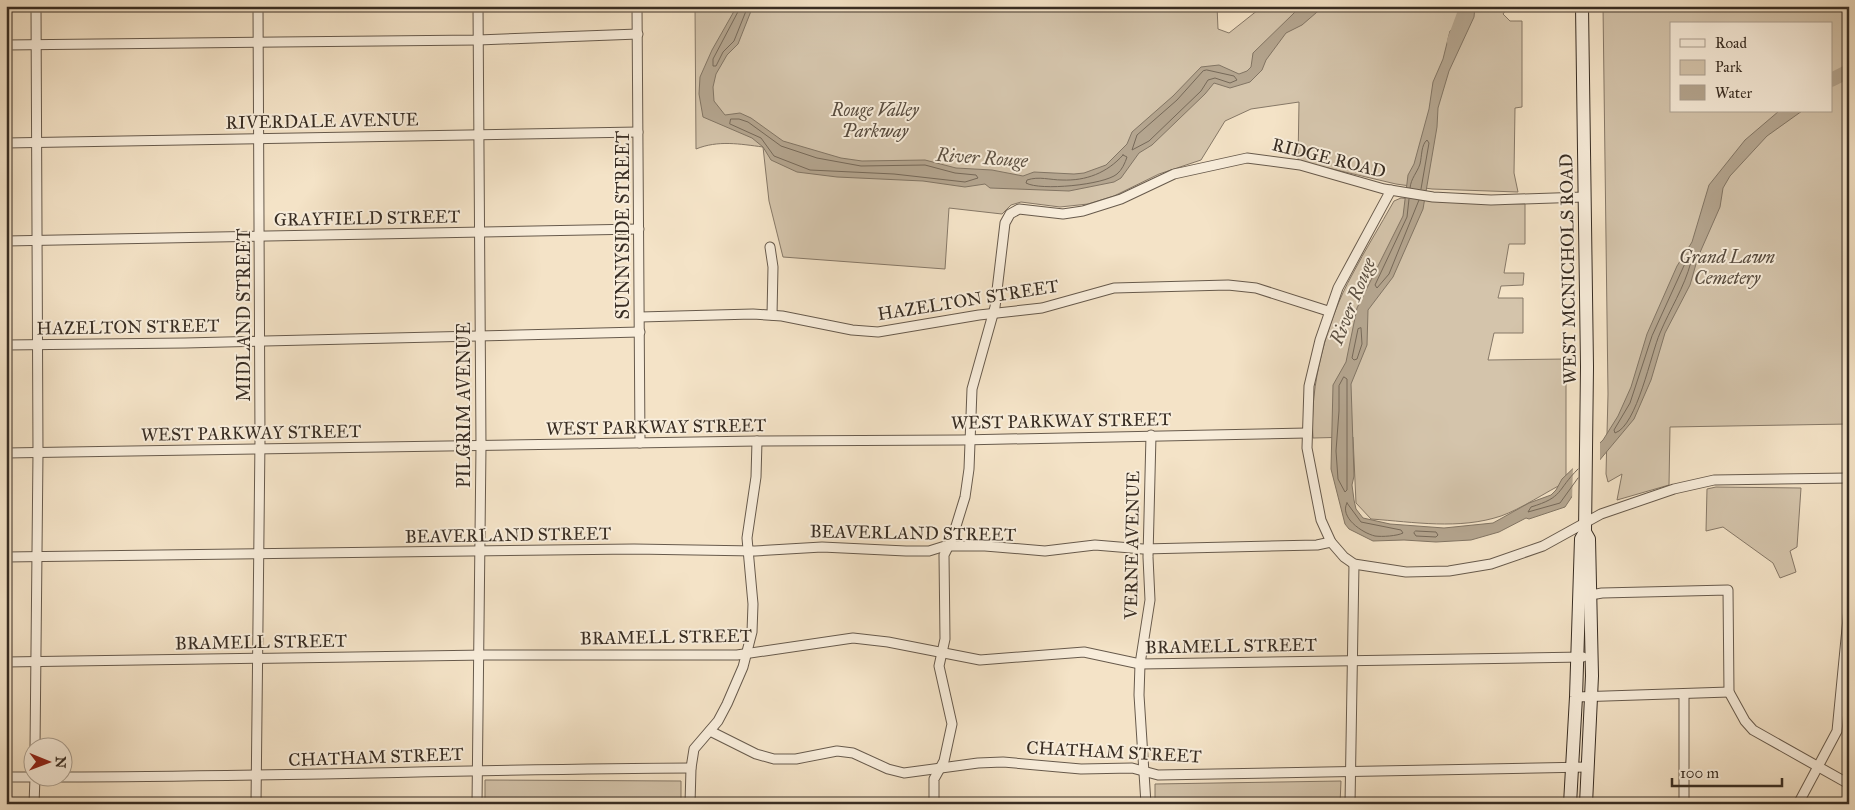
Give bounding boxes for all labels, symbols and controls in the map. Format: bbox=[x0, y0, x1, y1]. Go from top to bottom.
legend bbox=[1670, 22, 1832, 112]
text: Road bbox=[1715, 34, 1747, 52]
text: Park bbox=[1715, 58, 1742, 76]
text: Water bbox=[1715, 84, 1752, 102]
park label: Rouge Valley Parkway bbox=[830, 99, 920, 142]
street label: RIVERDALE AVENUE bbox=[225, 108, 419, 134]
street label: SUNNYSIDE STREET bbox=[612, 131, 634, 319]
street label: RIDGE ROAD bbox=[1270, 133, 1388, 183]
water label: River Rouge bbox=[934, 143, 1029, 172]
street label: WEST MCNICHOLS ROAD bbox=[1555, 153, 1581, 385]
street label: GRAYFIELD STREET bbox=[274, 205, 460, 231]
street label: MIDLAND STREET bbox=[233, 228, 255, 402]
park label: Grand Lawn Cemetery bbox=[1679, 246, 1776, 289]
water label: River Rouge bbox=[1324, 253, 1381, 349]
street label: HAZELTON STREET bbox=[876, 275, 1060, 325]
street label: HAZELTON STREET bbox=[36, 314, 220, 340]
street label: PILGRIM AVENUE bbox=[453, 322, 475, 488]
street label: WEST PARKWAY STREET bbox=[951, 408, 1171, 434]
street label: WEST PARKWAY STREET bbox=[546, 414, 766, 440]
street label: WEST PARKWAY STREET bbox=[141, 420, 361, 446]
street label: VERNE AVENUE bbox=[1120, 470, 1144, 621]
street label: BEAVERLAND STREET bbox=[810, 520, 1016, 546]
street label: BEAVERLAND STREET bbox=[405, 522, 611, 548]
street label: BRAMELL STREET bbox=[580, 625, 752, 649]
street label: BRAMELL STREET bbox=[175, 630, 347, 654]
street label: BRAMELL STREET bbox=[1145, 634, 1317, 658]
street label: CHATHAM STREET bbox=[1026, 736, 1202, 768]
north arrow bbox=[22, 738, 72, 788]
street label: CHATHAM STREET bbox=[288, 743, 464, 771]
scale bar bbox=[1672, 755, 1782, 787]
text: N bbox=[52, 756, 69, 768]
text: 100 m bbox=[1680, 764, 1720, 782]

